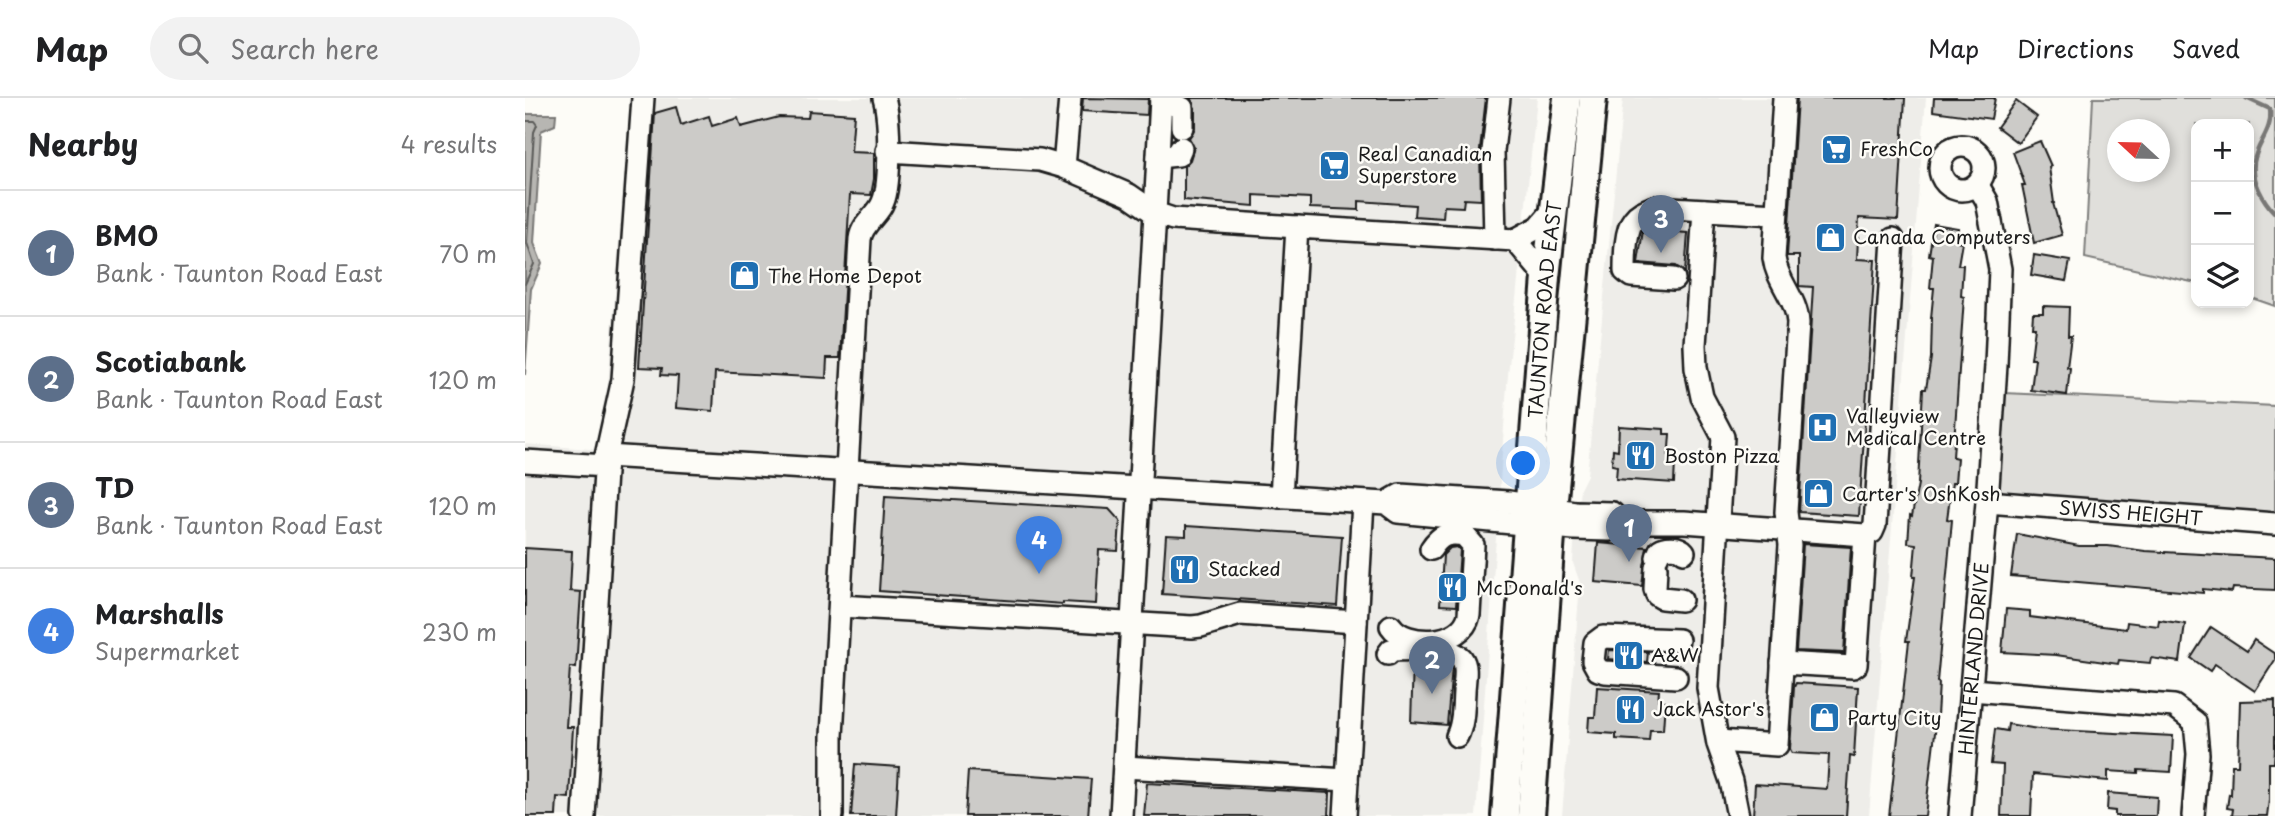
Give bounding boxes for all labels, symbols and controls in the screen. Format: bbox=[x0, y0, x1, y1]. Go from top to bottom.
search box bbox=[150, 17, 640, 80]
text: Map bbox=[35, 23, 108, 73]
icon: search bbox=[174, 29, 212, 67]
text: Search here bbox=[230, 29, 379, 68]
text: Map bbox=[1928, 30, 1979, 66]
text: Directions bbox=[2017, 30, 2134, 66]
text: Saved bbox=[2172, 30, 2240, 66]
north arrow bbox=[2107, 119, 2170, 182]
map controls bbox=[2191, 119, 2254, 308]
button: + bbox=[2191, 119, 2254, 182]
text: Nearby bbox=[28, 121, 138, 166]
text: 4 results bbox=[401, 126, 497, 161]
supermarket icon: FreshCo bbox=[1820, 132, 1854, 166]
place label: FreshCo bbox=[1860, 134, 1933, 162]
place label: Real Canadian Superstore bbox=[1358, 139, 1492, 189]
supermarket icon: Real Canadian Superstore bbox=[1318, 148, 1352, 182]
button: − bbox=[2191, 182, 2254, 245]
pin: 3 bbox=[1638, 195, 1684, 253]
street label: TAUNTON ROAD EAST bbox=[1520, 199, 1568, 419]
text: BMO bbox=[95, 216, 158, 255]
shop icon: Canada Computers bbox=[1813, 220, 1847, 254]
place label: Canada Computers bbox=[1853, 222, 2030, 250]
text: 1 bbox=[46, 236, 57, 271]
text: 70 m bbox=[439, 236, 497, 271]
button: layers bbox=[2191, 245, 2254, 308]
text: Bank · Taunton Road East bbox=[95, 255, 383, 290]
shop icon: The Home Depot bbox=[728, 259, 762, 293]
place label: The Home Depot bbox=[768, 261, 922, 289]
text: Scotiabank bbox=[95, 342, 246, 381]
text: 2 bbox=[43, 362, 59, 397]
text: 120 m bbox=[429, 362, 497, 397]
text: Bank · Taunton Road East bbox=[95, 381, 383, 416]
place label: Valleyview Medical Centre bbox=[1846, 401, 1986, 451]
hospital icon: Valleyview Medical Centre bbox=[1806, 410, 1840, 444]
restaurant icon: Boston Pizza bbox=[1624, 439, 1658, 473]
place label: Boston Pizza bbox=[1664, 441, 1780, 469]
your location bbox=[1506, 446, 1540, 480]
text: TD bbox=[95, 468, 134, 507]
shop icon: Carter's OshKosh bbox=[1802, 477, 1836, 511]
place label: Carter's OshKosh bbox=[1842, 479, 2001, 507]
text: 3 bbox=[43, 488, 59, 523]
text: 120 m bbox=[429, 488, 497, 523]
street label: SWISS HEIGHT bbox=[2058, 493, 2204, 531]
pin: 1 bbox=[1606, 504, 1652, 562]
text: Bank · Taunton Road East bbox=[95, 507, 383, 542]
pin: 4 bbox=[1016, 516, 1062, 574]
restaurant icon: Stacked bbox=[1168, 552, 1202, 586]
place label: Stacked bbox=[1208, 554, 1281, 582]
street label: HINTERLAND DRIVE bbox=[1950, 561, 1995, 756]
restaurant icon: McDonald's bbox=[1436, 571, 1470, 605]
place label: McDonald's bbox=[1476, 573, 1583, 601]
text: Marshalls bbox=[95, 594, 224, 633]
text: 4 bbox=[43, 614, 59, 649]
text: 230 m bbox=[422, 614, 497, 649]
text: Supermarket bbox=[95, 633, 239, 668]
pin: 2 bbox=[1409, 636, 1455, 694]
restaurant icon: A&W bbox=[1611, 638, 1645, 672]
place label: A&W bbox=[1651, 640, 1699, 668]
restaurant icon: Jack Astor's bbox=[1613, 692, 1647, 726]
place label: Jack Astor's bbox=[1653, 694, 1764, 722]
shop icon: Party City bbox=[1807, 701, 1841, 735]
place label: Party City bbox=[1847, 703, 1942, 731]

